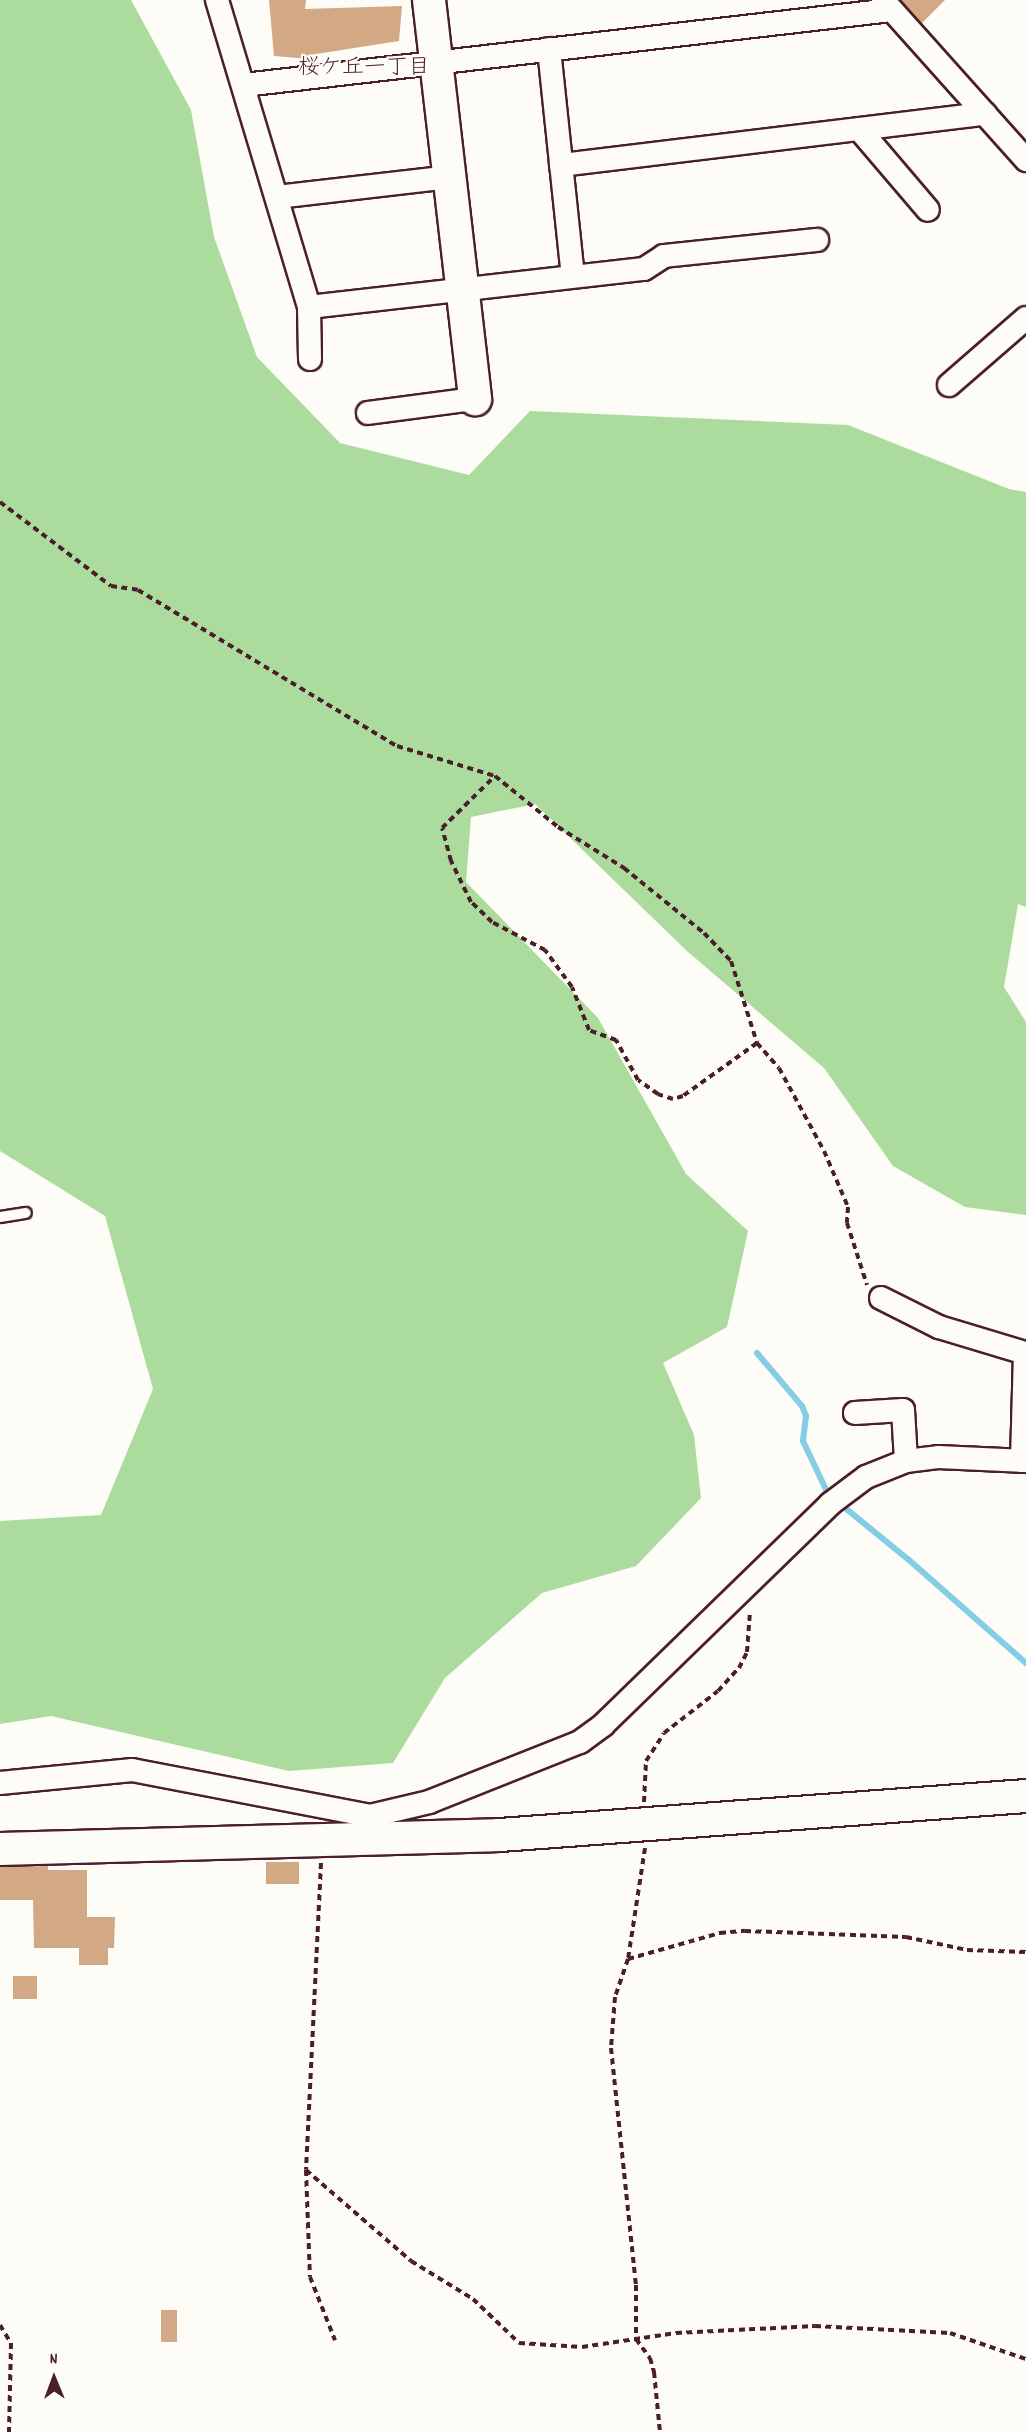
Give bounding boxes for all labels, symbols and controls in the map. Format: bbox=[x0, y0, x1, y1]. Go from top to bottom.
district label: 桜ケ丘一丁目 bbox=[298, 56, 430, 82]
north arrow bbox=[24, 2348, 84, 2408]
text: N bbox=[50, 2348, 58, 2371]

